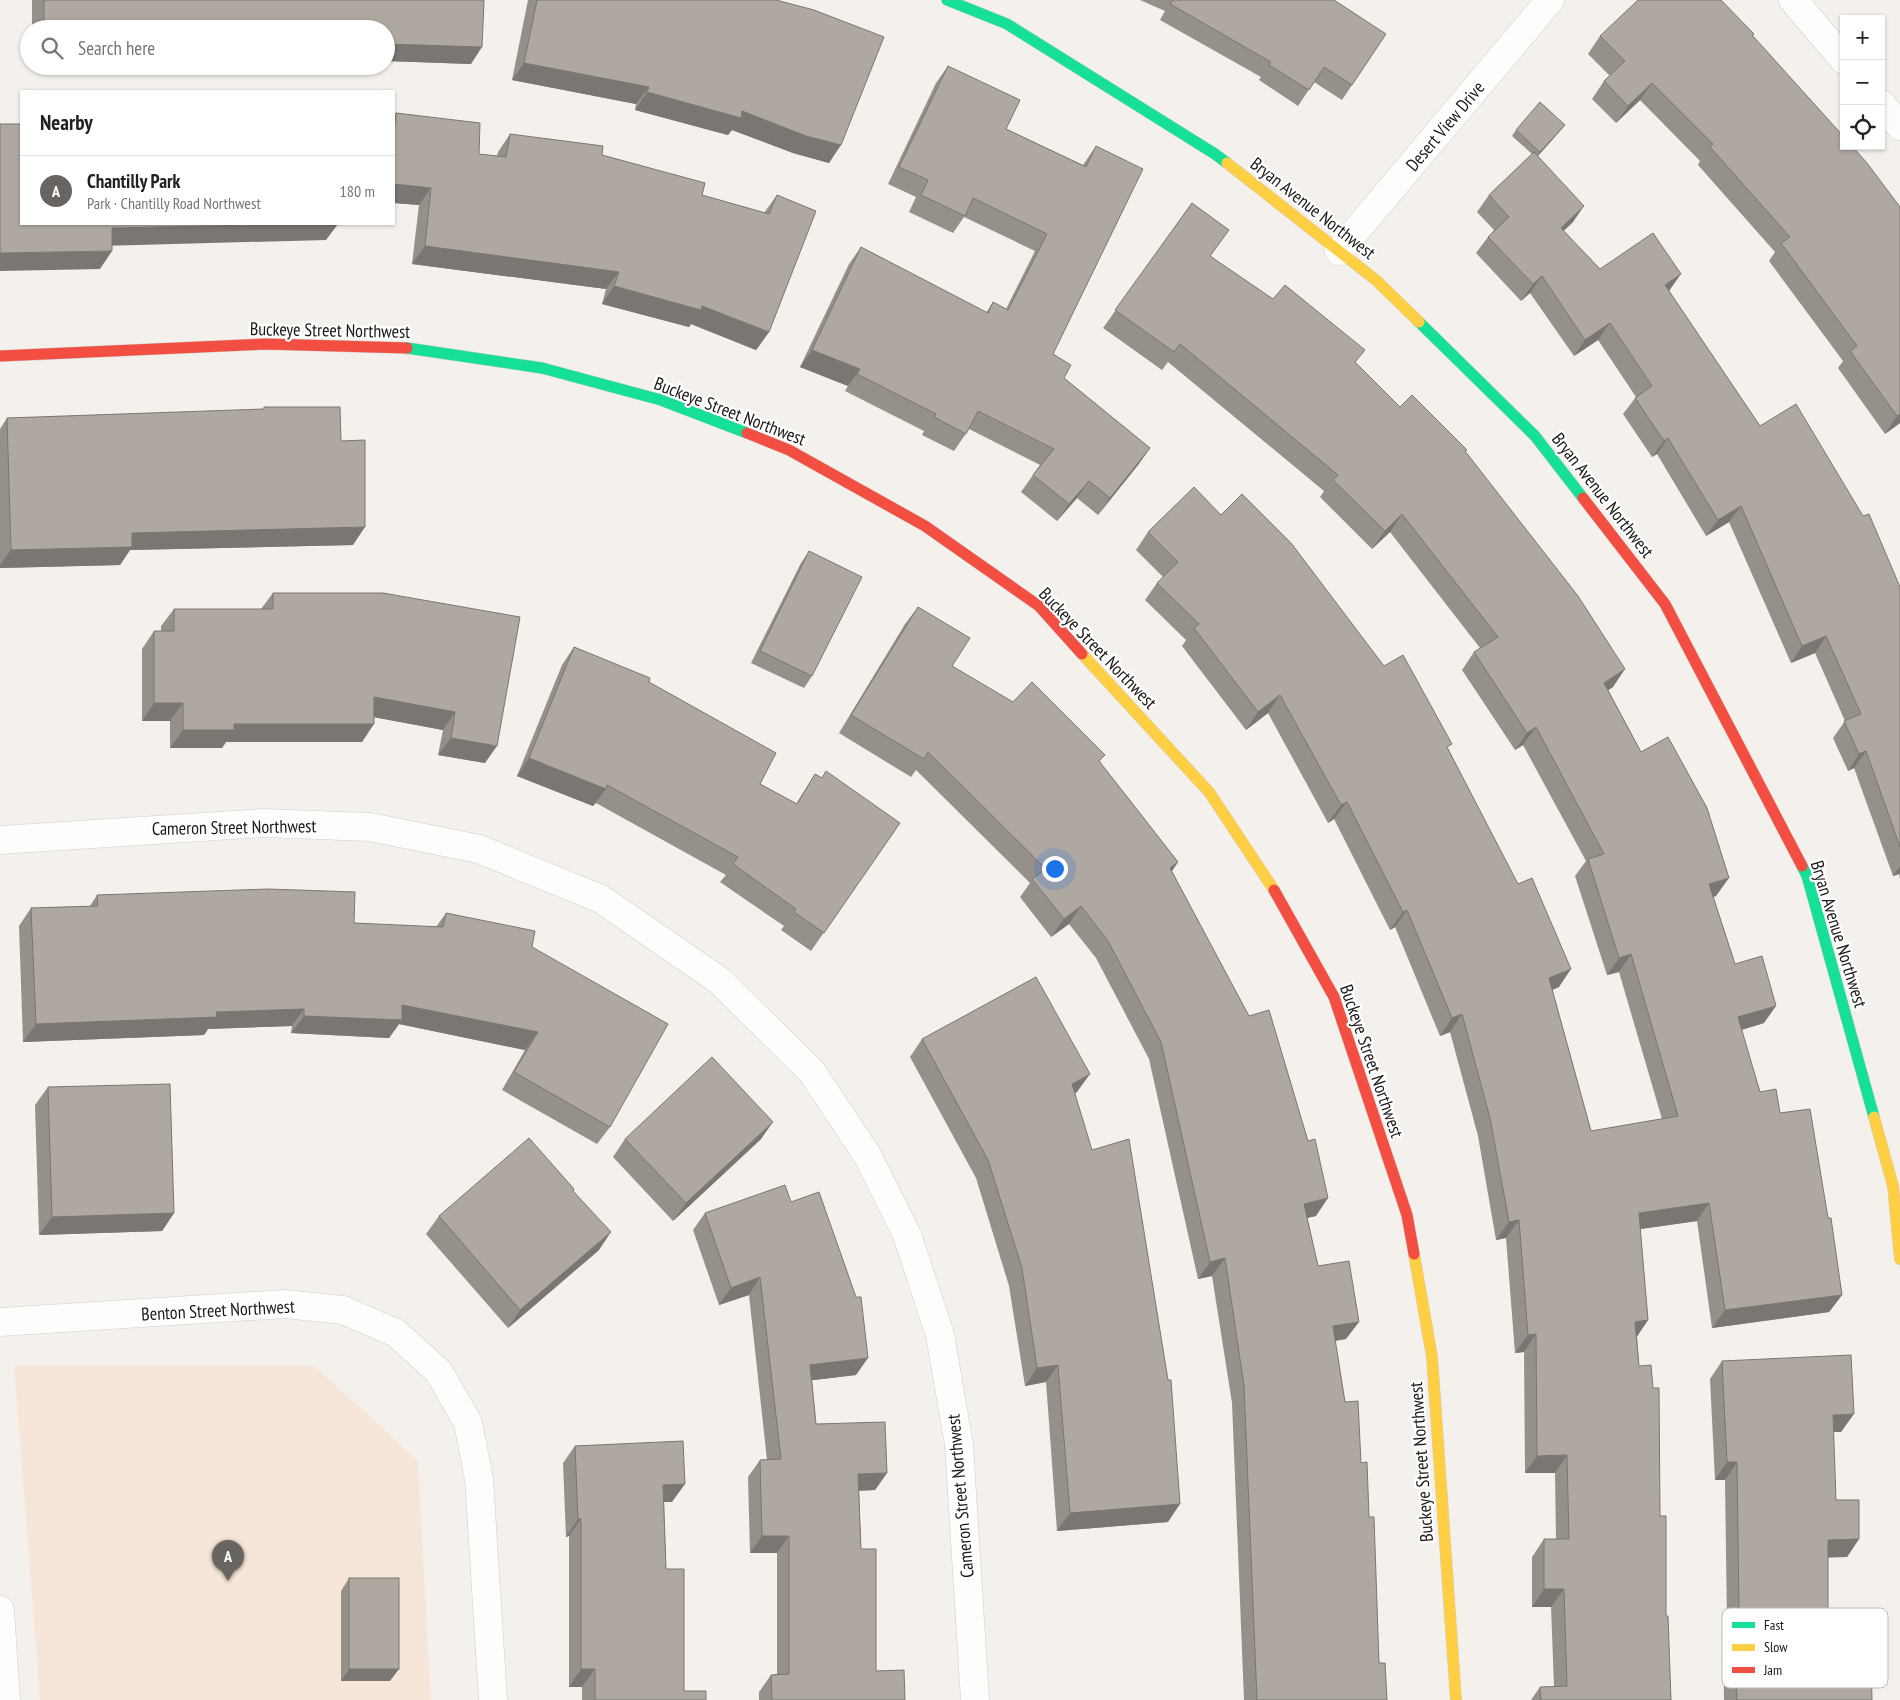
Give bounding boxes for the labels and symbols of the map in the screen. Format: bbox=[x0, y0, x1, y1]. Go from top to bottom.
street label: Desert View Drive bbox=[1401, 76, 1489, 176]
street label: Bryan Avenue Northwest bbox=[1246, 152, 1380, 264]
street label: Buckeye Street Northwest bbox=[250, 317, 410, 343]
street label: Buckeye Street Northwest bbox=[651, 372, 809, 450]
street label: Bryan Avenue Northwest bbox=[1547, 428, 1659, 562]
street label: Buckeye Street Northwest bbox=[1034, 582, 1162, 714]
street label: Cameron Street Northwest bbox=[152, 814, 316, 840]
your location bbox=[1042, 856, 1068, 882]
street label: Bryan Avenue Northwest bbox=[1806, 858, 1872, 1010]
street label: Buckeye Street Northwest bbox=[1335, 981, 1409, 1141]
street label: Benton Street Northwest bbox=[141, 1294, 295, 1326]
street label: Buckeye Street Northwest bbox=[1404, 1381, 1438, 1543]
street label: Cameron Street Northwest bbox=[941, 1413, 979, 1579]
pin: A bbox=[212, 1540, 244, 1581]
legend bbox=[1722, 1608, 1888, 1688]
text: Fast bbox=[1764, 1616, 1784, 1634]
text: Slow bbox=[1764, 1638, 1788, 1656]
text: Jam bbox=[1763, 1661, 1782, 1679]

